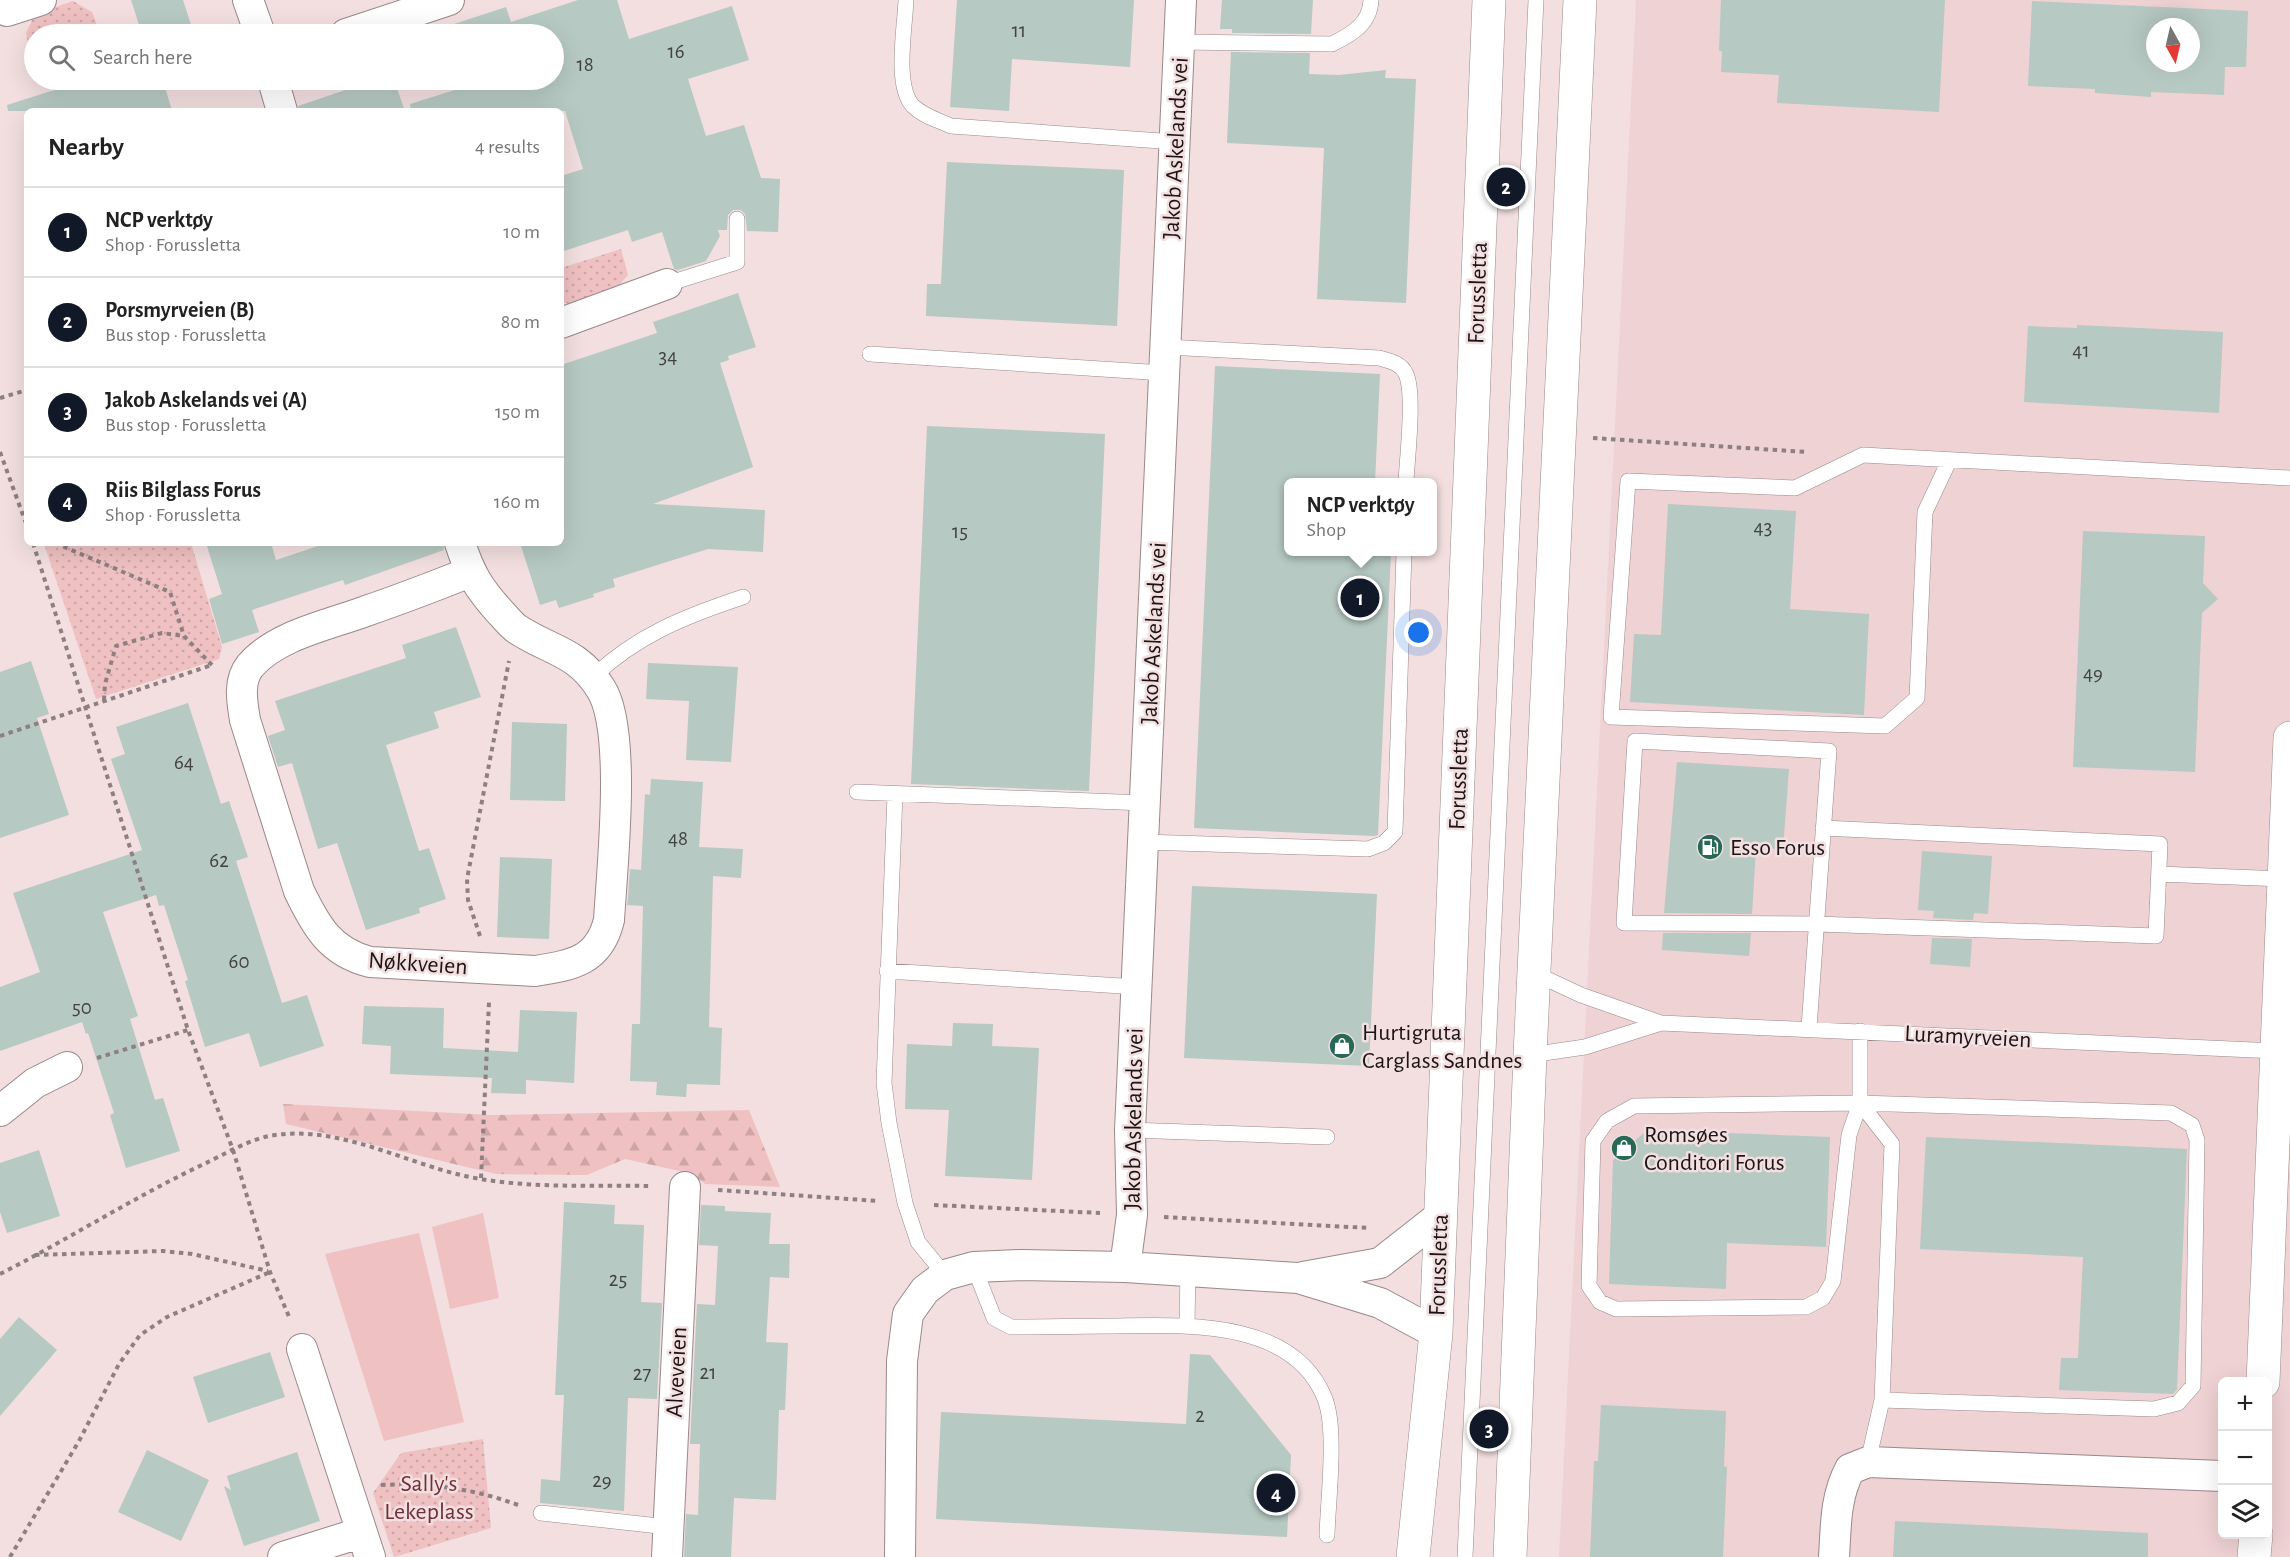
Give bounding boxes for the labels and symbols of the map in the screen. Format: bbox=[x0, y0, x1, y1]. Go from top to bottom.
north arrow bbox=[2146, 18, 2200, 72]
house number: 11 bbox=[1012, 20, 1026, 41]
house number: 16 bbox=[667, 41, 685, 62]
house number: 18 bbox=[576, 54, 594, 75]
street label: Jakob Askelands vei bbox=[1159, 56, 1193, 240]
pin: 2 bbox=[1486, 164, 1526, 210]
street label: Forussletta bbox=[1464, 242, 1492, 345]
house number: 41 bbox=[2072, 340, 2090, 361]
house number: 34 bbox=[659, 346, 677, 367]
house number: 43 bbox=[1754, 517, 1772, 538]
house number: 15 bbox=[952, 521, 968, 542]
street label: Jakob Askelands vei bbox=[1137, 541, 1171, 725]
pin: 1 bbox=[1340, 576, 1380, 620]
your location bbox=[1404, 618, 1433, 647]
house number: 49 bbox=[2083, 663, 2103, 684]
street label: Forussletta bbox=[1445, 728, 1473, 831]
house number: 64 bbox=[174, 752, 194, 773]
house number: 48 bbox=[668, 828, 688, 849]
fuel station icon: Esso Forus bbox=[1695, 832, 1725, 862]
place label: Esso Forus bbox=[1730, 836, 1825, 860]
house number: 62 bbox=[209, 850, 229, 871]
street label: Nøkkveien bbox=[367, 949, 469, 979]
house number: 60 bbox=[229, 951, 249, 972]
house number: 50 bbox=[72, 997, 92, 1018]
place label: Hurtigruta Carglass Sandnes bbox=[1362, 1021, 1522, 1073]
street label: Luramyrveien bbox=[1904, 1022, 2032, 1052]
street label: Jakob Askelands vei bbox=[1120, 1028, 1148, 1210]
shop icon: Hurtigruta Carglass Sandnes bbox=[1327, 1031, 1357, 1061]
place label: Romsøes Conditori Forus bbox=[1644, 1123, 1785, 1175]
shop icon: Romsøes Conditori Forus bbox=[1609, 1133, 1639, 1163]
street label: Forussletta bbox=[1425, 1214, 1453, 1317]
house number: 25 bbox=[609, 1269, 627, 1290]
street label: Alveveien bbox=[663, 1326, 691, 1418]
house number: 21 bbox=[700, 1362, 716, 1383]
house number: 27 bbox=[633, 1363, 651, 1384]
house number: 2 bbox=[1195, 1405, 1205, 1426]
pin: 3 bbox=[1470, 1406, 1508, 1452]
house number: 29 bbox=[592, 1470, 612, 1491]
pin: 4 bbox=[1256, 1470, 1296, 1516]
park label: Sally's Lekeplass bbox=[384, 1472, 474, 1524]

